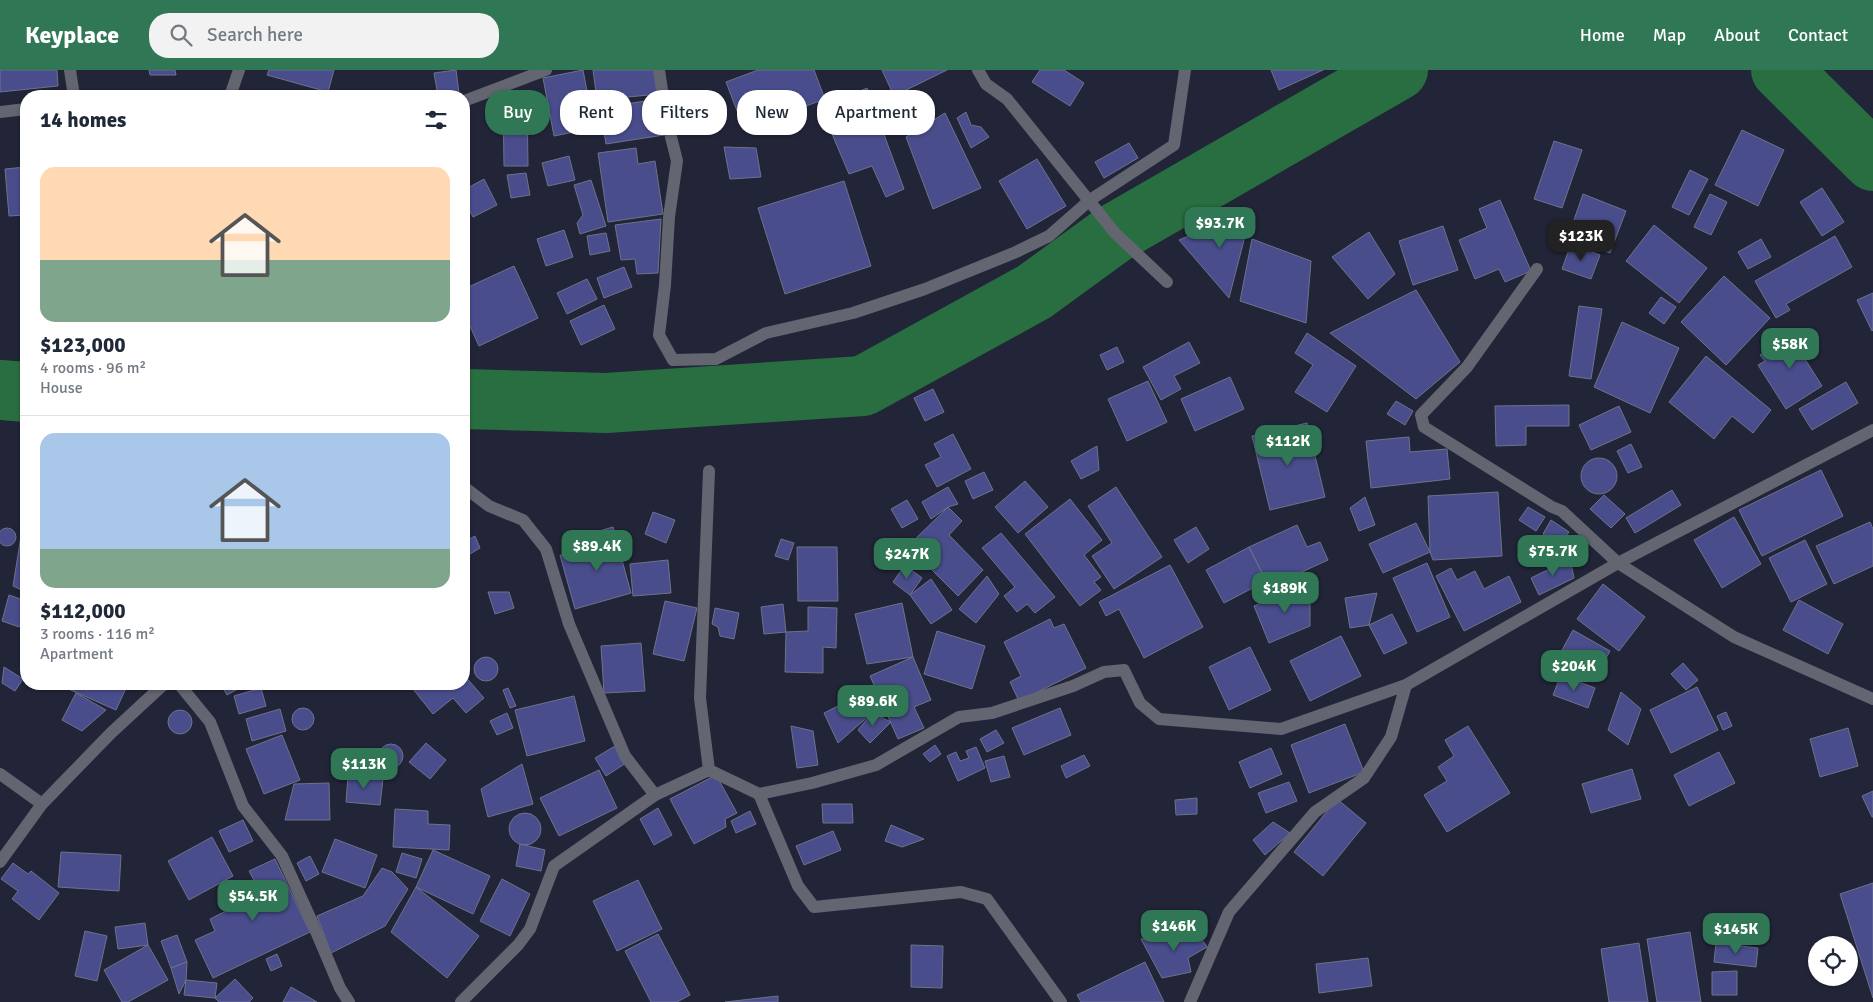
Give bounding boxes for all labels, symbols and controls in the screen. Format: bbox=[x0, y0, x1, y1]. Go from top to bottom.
search box bbox=[149, 13, 499, 58]
text: Keyplace bbox=[25, 20, 119, 50]
icon: search bbox=[167, 21, 195, 49]
text: Search here bbox=[207, 23, 303, 47]
text: Home bbox=[1580, 24, 1625, 46]
text: Map bbox=[1653, 24, 1686, 46]
text: About bbox=[1714, 24, 1760, 46]
text: Contact bbox=[1788, 24, 1848, 46]
chip: Buy bbox=[485, 90, 550, 135]
chip: Rent bbox=[560, 90, 632, 135]
chip: Filters bbox=[642, 90, 727, 135]
chip: New bbox=[737, 90, 807, 135]
chip: Apartment bbox=[817, 90, 935, 135]
icon: filters bbox=[422, 106, 450, 134]
text: 14 homes bbox=[40, 107, 126, 133]
icon: home bbox=[200, 200, 290, 290]
pin: $93.7K bbox=[1179, 206, 1261, 249]
text: $93.7K bbox=[1195, 213, 1245, 233]
pin: $123K bbox=[1546, 220, 1616, 262]
text: $123K bbox=[1559, 226, 1603, 246]
pin: $58K bbox=[1760, 328, 1820, 370]
text: $123,000 bbox=[40, 332, 126, 358]
text: $58K bbox=[1772, 334, 1808, 354]
text: 4 rooms · 96 m² bbox=[40, 358, 146, 378]
text: House bbox=[40, 378, 83, 398]
pin: $112K bbox=[1253, 424, 1323, 467]
text: $112K bbox=[1266, 431, 1310, 451]
icon: home bbox=[200, 465, 290, 555]
pin: $89.4K bbox=[556, 530, 638, 572]
pin: $75.7K bbox=[1512, 534, 1594, 577]
text: $89.4K bbox=[572, 536, 622, 556]
pin: $247K bbox=[872, 538, 942, 580]
text: $75.7K bbox=[1528, 541, 1578, 561]
text: $247K bbox=[885, 544, 929, 564]
pin: $189K bbox=[1250, 572, 1320, 614]
text: $189K bbox=[1263, 578, 1307, 598]
text: $112,000 bbox=[40, 598, 126, 624]
text: 3 rooms · 116 m² bbox=[40, 624, 155, 644]
text: Apartment bbox=[40, 644, 113, 664]
pin: $204K bbox=[1539, 650, 1609, 692]
text: $204K bbox=[1552, 656, 1596, 676]
pin: $89.6K bbox=[832, 684, 914, 727]
text: $89.6K bbox=[848, 691, 898, 711]
pin: $113K bbox=[329, 748, 399, 790]
text: $113K bbox=[342, 754, 386, 774]
pin: $54.5K bbox=[212, 880, 294, 922]
text: $54.5K bbox=[228, 886, 278, 906]
pin: $146K bbox=[1139, 910, 1209, 952]
pin: $145K bbox=[1701, 912, 1771, 955]
text: $146K bbox=[1152, 916, 1196, 936]
text: $145K bbox=[1714, 919, 1758, 939]
map controls bbox=[1808, 936, 1858, 986]
button: locate bbox=[1808, 936, 1858, 986]

